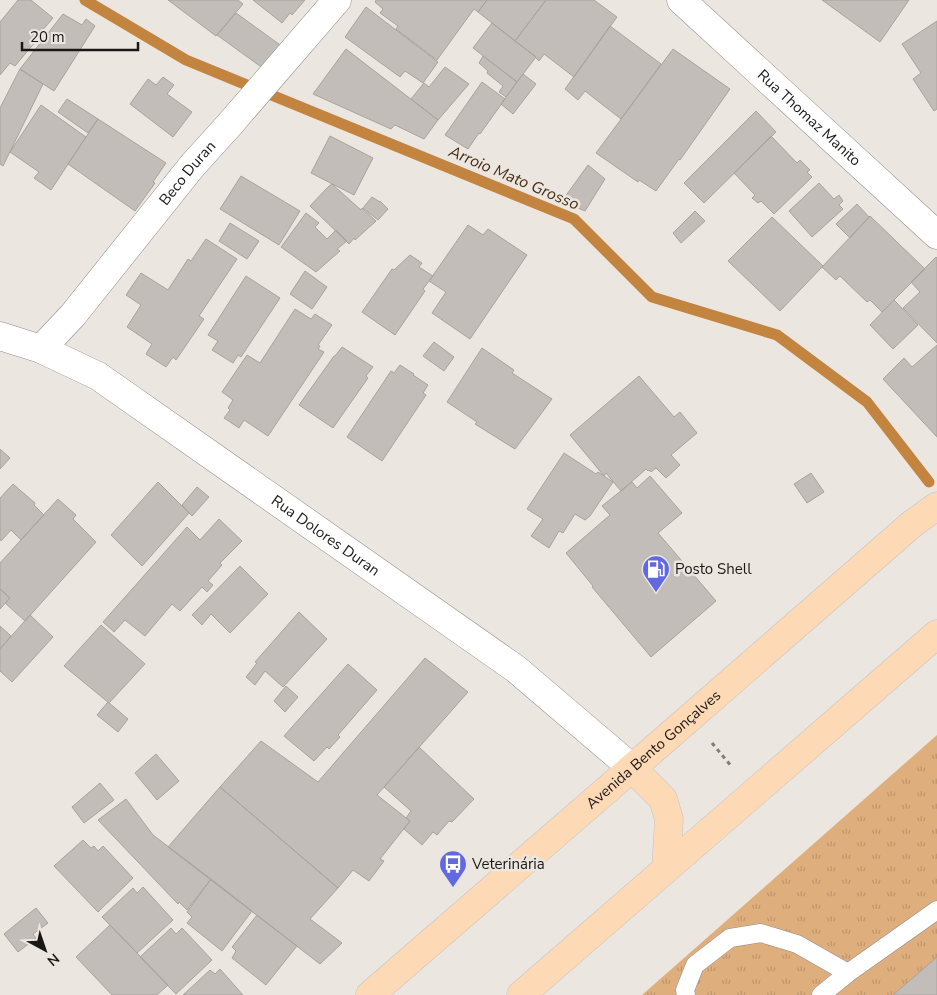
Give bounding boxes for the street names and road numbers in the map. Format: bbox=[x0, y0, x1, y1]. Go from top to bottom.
street label: Rua Thomaz Manito bbox=[753, 65, 865, 170]
street label: Beco Duran bbox=[154, 136, 220, 209]
street label: Rua Dolores Duran bbox=[267, 491, 384, 580]
street label: Avenida Bento Gonçalves bbox=[582, 685, 725, 813]

